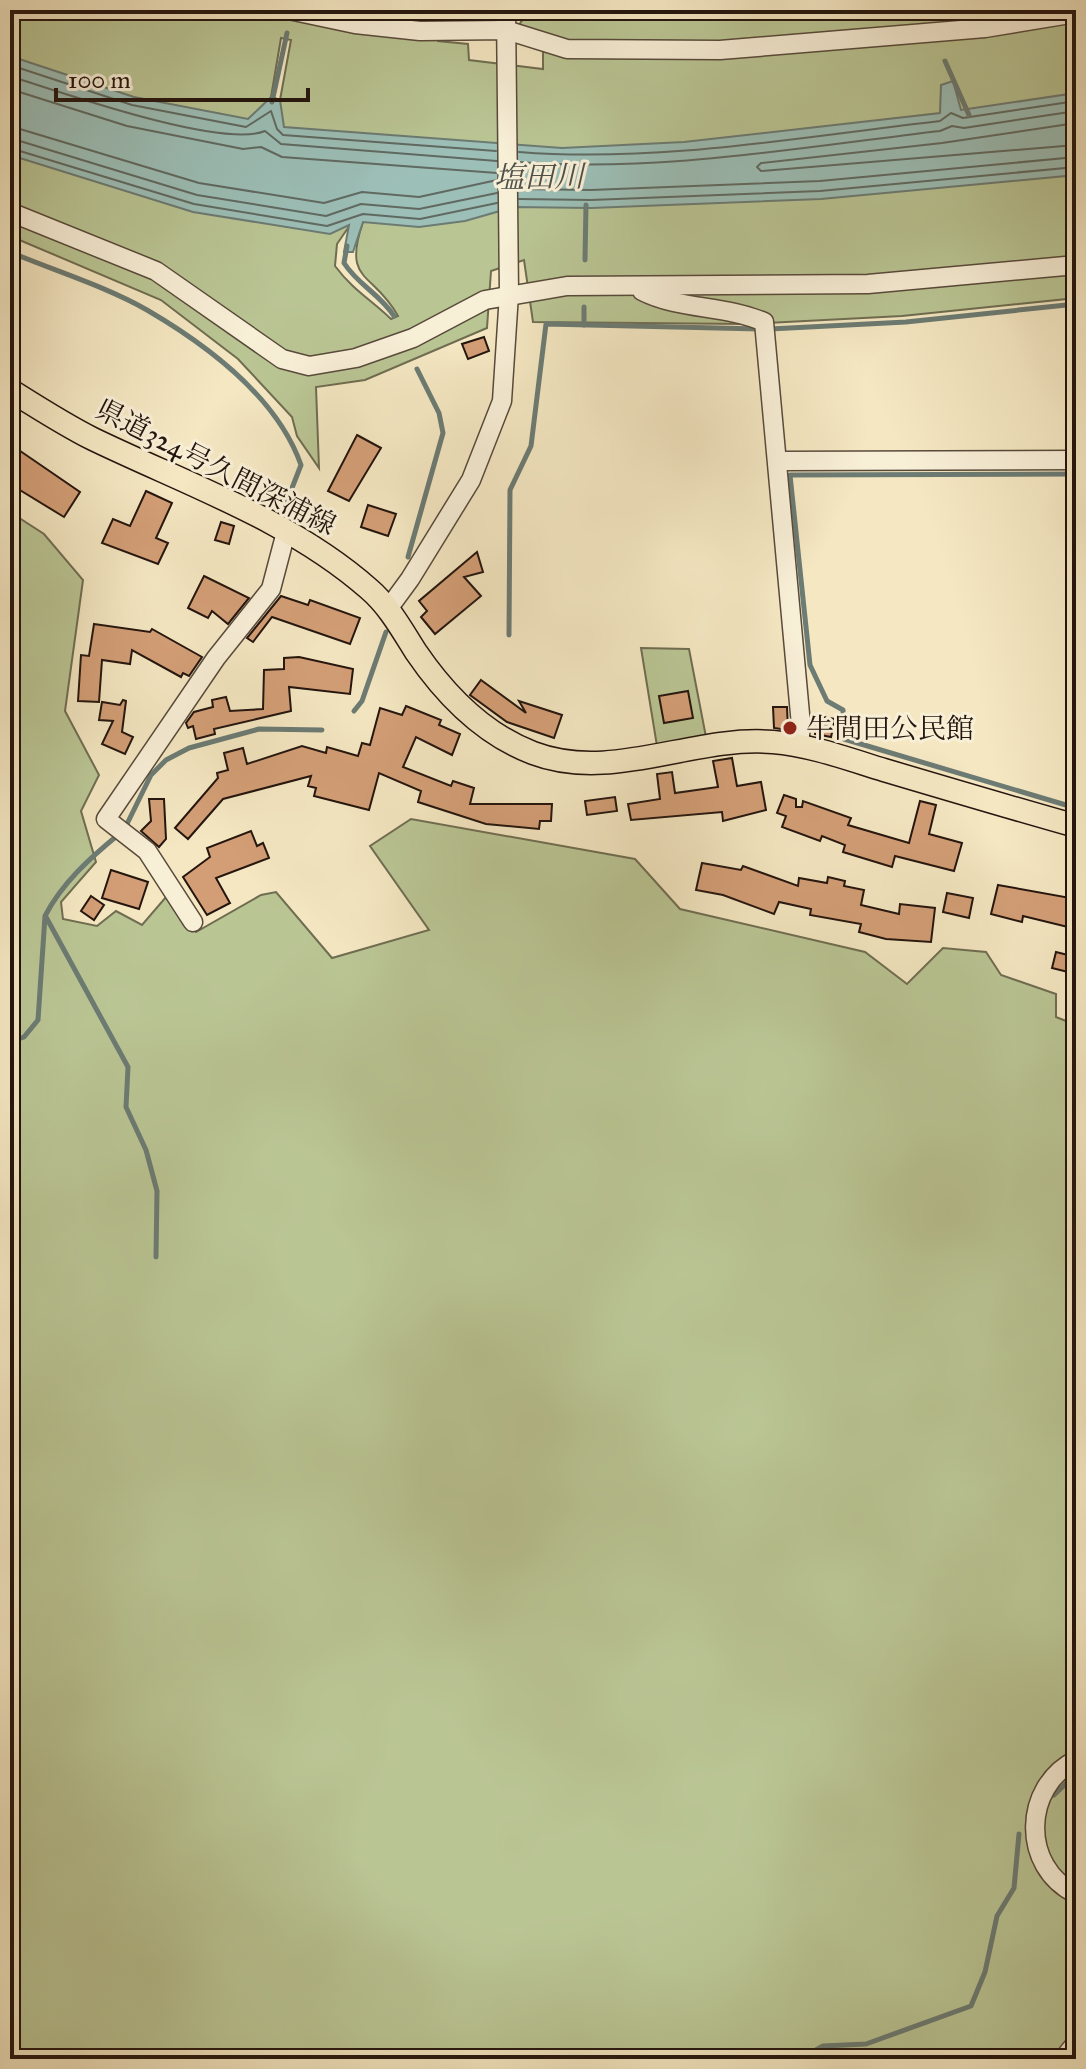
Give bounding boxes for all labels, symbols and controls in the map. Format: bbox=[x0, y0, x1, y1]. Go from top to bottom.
scale bar bbox=[56, 52, 308, 102]
text: 100 m bbox=[68, 65, 131, 95]
water label: 塩田川 bbox=[494, 158, 587, 196]
street label: 県道324号久間深浦線 bbox=[90, 391, 342, 543]
place label: 牛間田公民館 bbox=[806, 711, 974, 746]
marker: 牛間田公民館 bbox=[781, 719, 799, 737]

